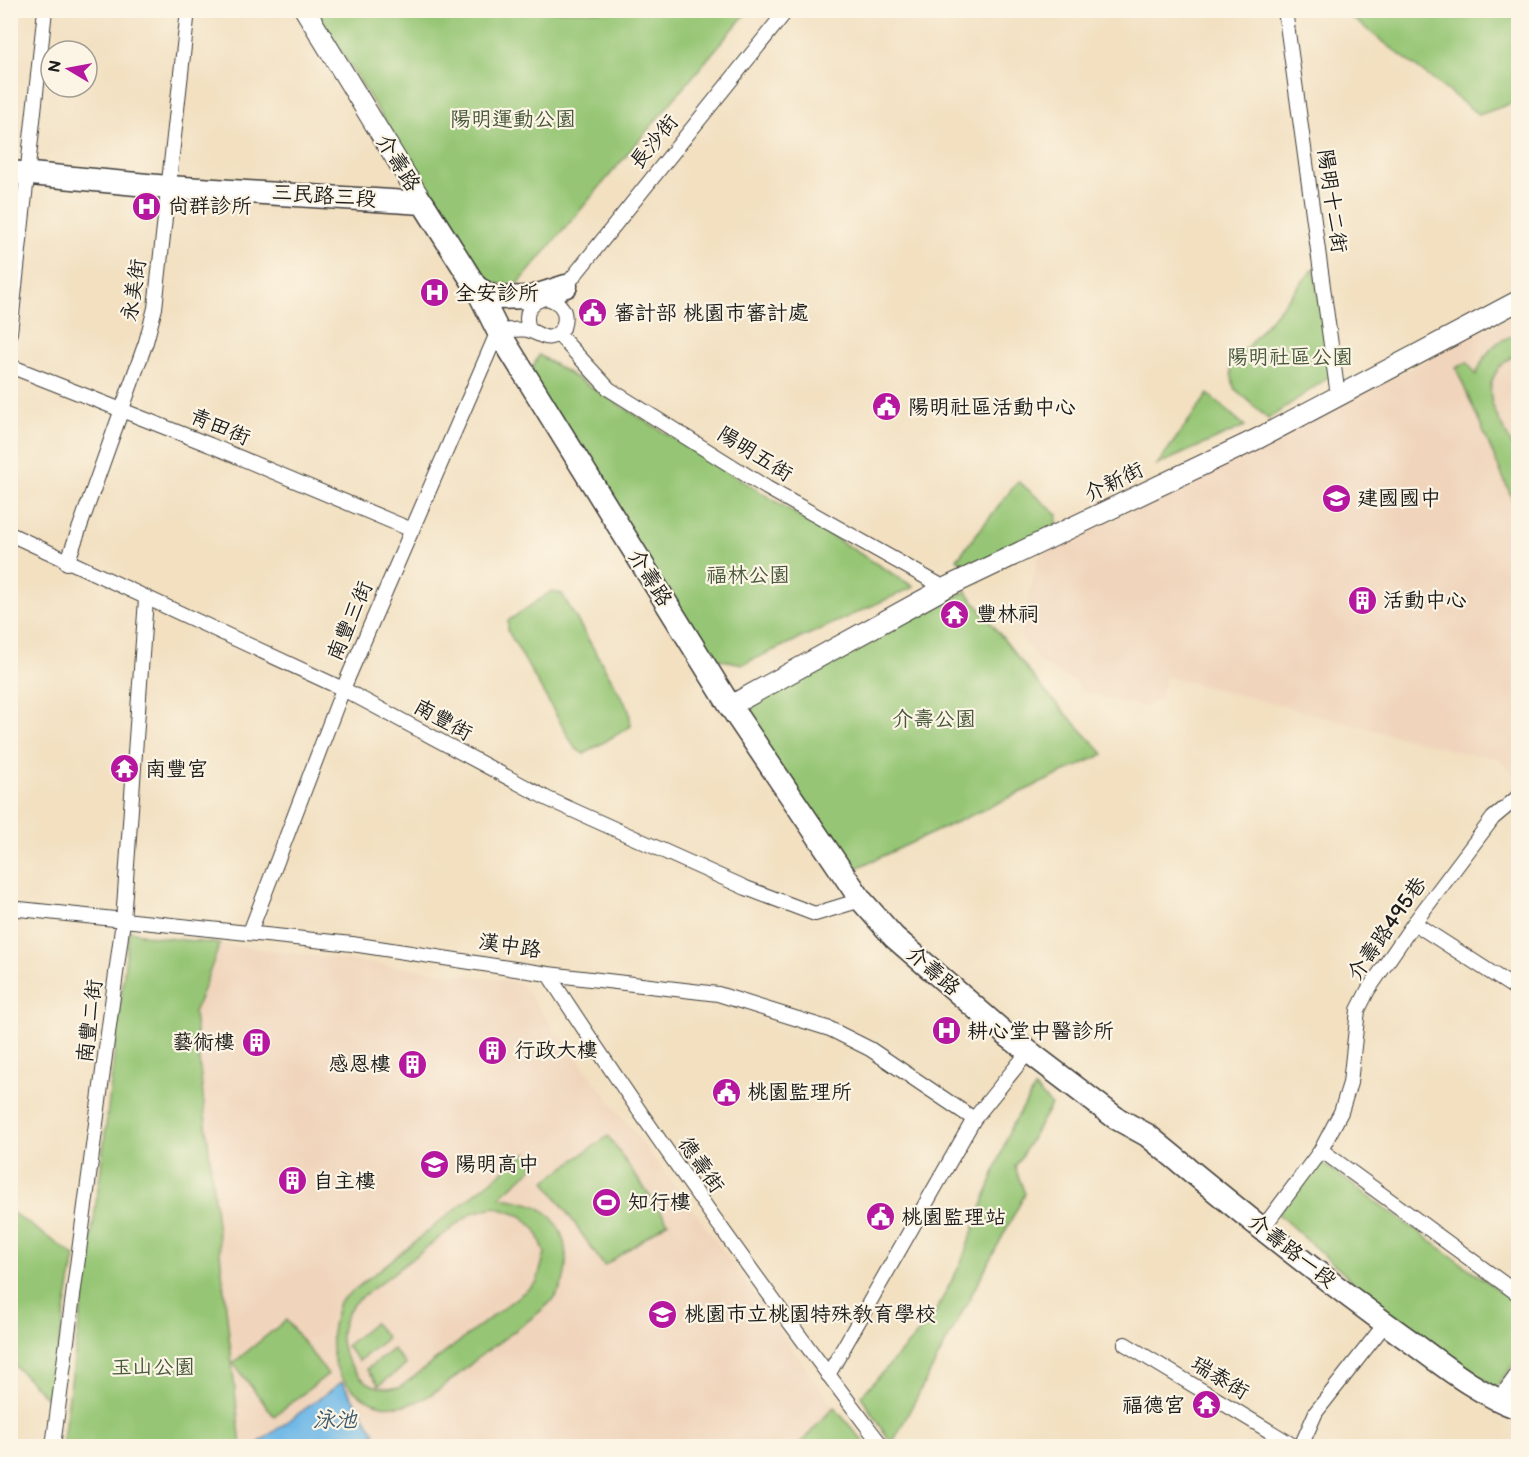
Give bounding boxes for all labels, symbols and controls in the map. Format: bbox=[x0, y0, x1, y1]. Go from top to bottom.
north arrow bbox=[39, 39, 99, 99]
text: N bbox=[45, 59, 66, 74]
park label: 陽明運動公園 bbox=[450, 107, 576, 132]
street label: 長沙街 bbox=[624, 110, 684, 174]
street label: 介壽路 bbox=[371, 130, 425, 196]
street label: 陽明十二街 bbox=[1312, 147, 1352, 255]
street label: 三民路三段 bbox=[271, 180, 377, 212]
hospital icon: 尚群診所 bbox=[131, 190, 163, 222]
place label: 尚群診所 bbox=[168, 194, 252, 219]
street label: 永美街 bbox=[117, 257, 151, 323]
hospital icon: 全安診所 bbox=[418, 277, 450, 309]
place label: 全安診所 bbox=[455, 281, 539, 306]
public building icon: 審計部 桃園市審計處 bbox=[577, 297, 609, 329]
place label: 審計部 桃園市審計處 bbox=[614, 301, 809, 326]
park label: 陽明社區公園 bbox=[1227, 345, 1353, 370]
public building icon: 陽明社區活動中心 bbox=[871, 391, 903, 423]
place label: 陽明社區活動中心 bbox=[908, 395, 1076, 420]
street label: 青田街 bbox=[186, 403, 254, 451]
street label: 陽明五街 bbox=[713, 421, 797, 487]
street label: 介新街 bbox=[1080, 457, 1148, 507]
school or university icon: 建國國中 bbox=[1320, 482, 1352, 514]
place label: 建國國中 bbox=[1357, 486, 1441, 511]
street label: 介壽路 bbox=[623, 545, 677, 611]
park label: 福林公園 bbox=[706, 563, 790, 588]
street label: 南豐三街 bbox=[322, 577, 378, 665]
building icon: 活動中心 bbox=[1346, 584, 1378, 616]
place label: 活動中心 bbox=[1383, 588, 1467, 613]
temple icon: 豐林祠 bbox=[939, 598, 971, 630]
place label: 豐林祠 bbox=[976, 602, 1039, 627]
street label: 南豐街 bbox=[409, 694, 477, 746]
park label: 介壽公園 bbox=[892, 707, 976, 732]
temple icon: 南豐宮 bbox=[108, 753, 140, 785]
place label: 南豐宮 bbox=[145, 757, 208, 782]
street label: 介壽路495巷 bbox=[1342, 872, 1432, 986]
street label: 漢中路 bbox=[477, 929, 543, 963]
street label: 介壽路 bbox=[901, 941, 965, 1001]
street label: 南豐二街 bbox=[72, 978, 108, 1064]
hospital icon: 耕心堂中醫診所 bbox=[930, 1015, 962, 1047]
place label: 耕心堂中醫診所 bbox=[967, 1019, 1114, 1044]
building icon: 藝術樓 bbox=[240, 1026, 272, 1058]
place label: 藝術樓 bbox=[172, 1030, 235, 1055]
building icon: 行政大樓 bbox=[477, 1034, 509, 1066]
place label: 行政大樓 bbox=[514, 1038, 598, 1063]
building icon: 感恩樓 bbox=[396, 1048, 428, 1080]
place label: 感恩樓 bbox=[328, 1052, 391, 1077]
public building icon: 桃園監理所 bbox=[710, 1076, 742, 1108]
place label: 桃園監理所 bbox=[747, 1080, 852, 1105]
street label: 德壽街 bbox=[673, 1132, 729, 1198]
school or university icon: 陽明高中 bbox=[418, 1148, 450, 1180]
place label: 陽明高中 bbox=[455, 1152, 539, 1177]
building icon: 自主樓 bbox=[276, 1165, 308, 1197]
place label: 自主樓 bbox=[313, 1169, 376, 1194]
sports icon: 知行樓 bbox=[591, 1186, 623, 1218]
place label: 知行樓 bbox=[628, 1190, 691, 1215]
public building icon: 桃園監理站 bbox=[864, 1201, 896, 1233]
place label: 桃園監理站 bbox=[901, 1205, 1006, 1230]
street label: 介壽路一段 bbox=[1243, 1209, 1341, 1293]
school or university icon: 桃園市立桃園特殊教育學校 bbox=[647, 1298, 679, 1330]
place label: 桃園市立桃園特殊教育學校 bbox=[684, 1302, 936, 1327]
street label: 瑞泰街 bbox=[1187, 1351, 1253, 1405]
park label: 玉山公園 bbox=[111, 1355, 195, 1380]
temple icon: 福德宮 bbox=[1190, 1389, 1222, 1421]
place label: 福德宮 bbox=[1122, 1393, 1185, 1418]
water label: 泳池 bbox=[313, 1407, 358, 1434]

